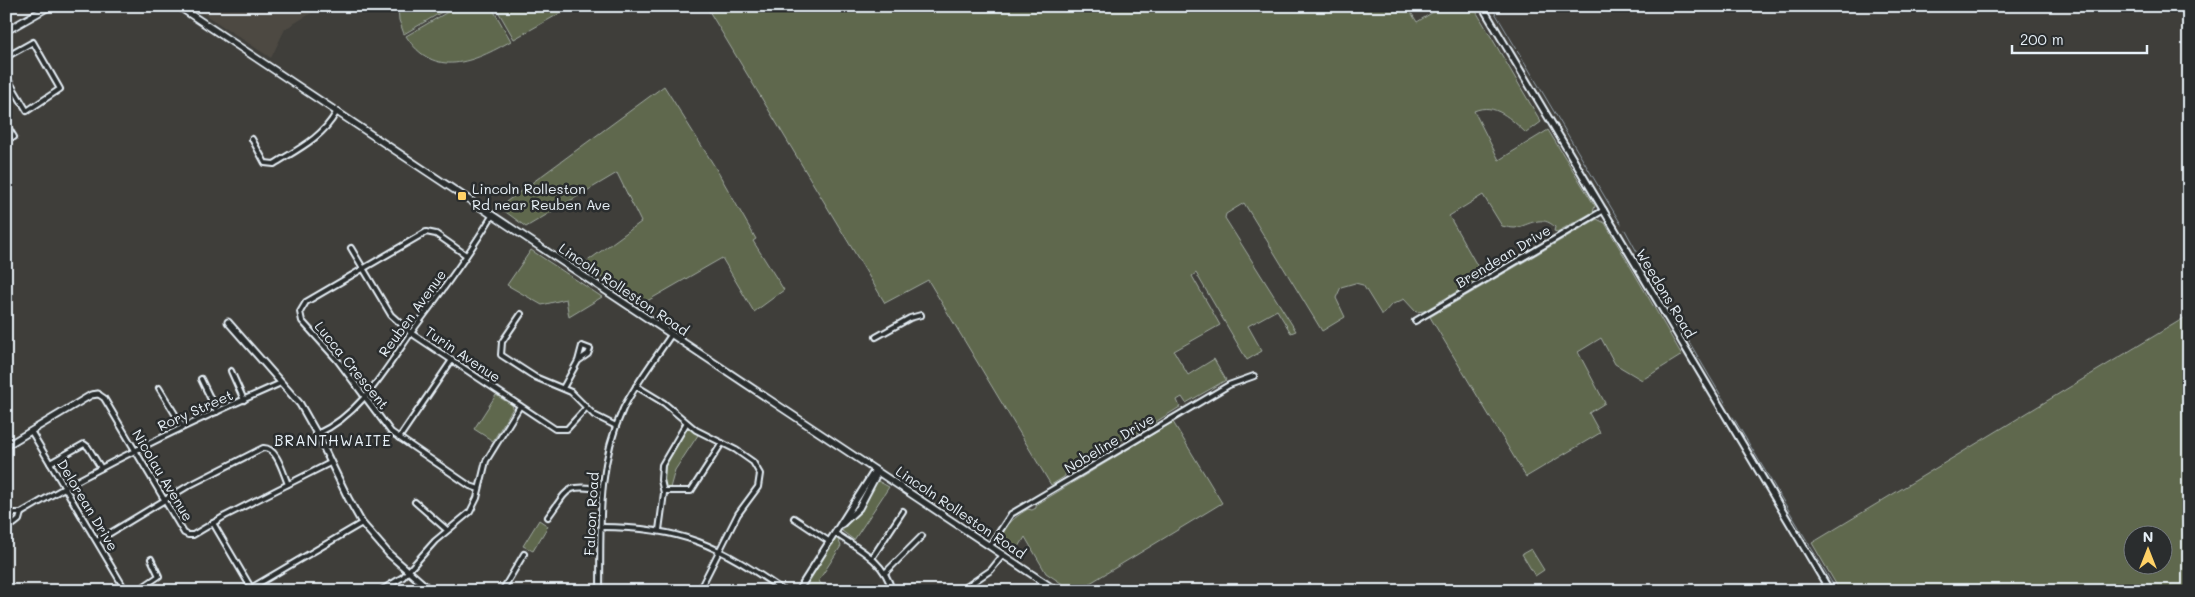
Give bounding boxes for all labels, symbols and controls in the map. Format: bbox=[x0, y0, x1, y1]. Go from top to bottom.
scale bar bbox=[2012, 22, 2148, 54]
text: 200 m bbox=[2020, 29, 2064, 49]
place label: Lincoln Rolleston Rd near Reuben Ave bbox=[472, 179, 610, 214]
marker: Lincoln Rolleston Rd near Reuben Ave bbox=[456, 190, 468, 202]
street label: Brendean Drive bbox=[1452, 220, 1554, 292]
street label: Lincoln Rolleston Road bbox=[555, 238, 693, 340]
street label: Weedons Road bbox=[1632, 245, 1700, 341]
street label: Reuben Avenue bbox=[374, 266, 450, 360]
street label: Lucca Crescent bbox=[311, 317, 393, 413]
street label: Turin Avenue bbox=[421, 322, 505, 386]
street label: Rory Street bbox=[154, 385, 236, 435]
street label: Nobeline Drive bbox=[1060, 409, 1158, 477]
street label: Nicolau Avenue bbox=[128, 426, 198, 524]
district label: BRANTHWAITE bbox=[274, 430, 392, 450]
street label: Delorean Drive bbox=[53, 456, 123, 554]
street label: Lincoln Rolleston Road bbox=[892, 461, 1030, 563]
street label: Falcon Road bbox=[579, 472, 603, 556]
north arrow bbox=[2122, 524, 2172, 574]
text: N bbox=[2143, 527, 2153, 546]

